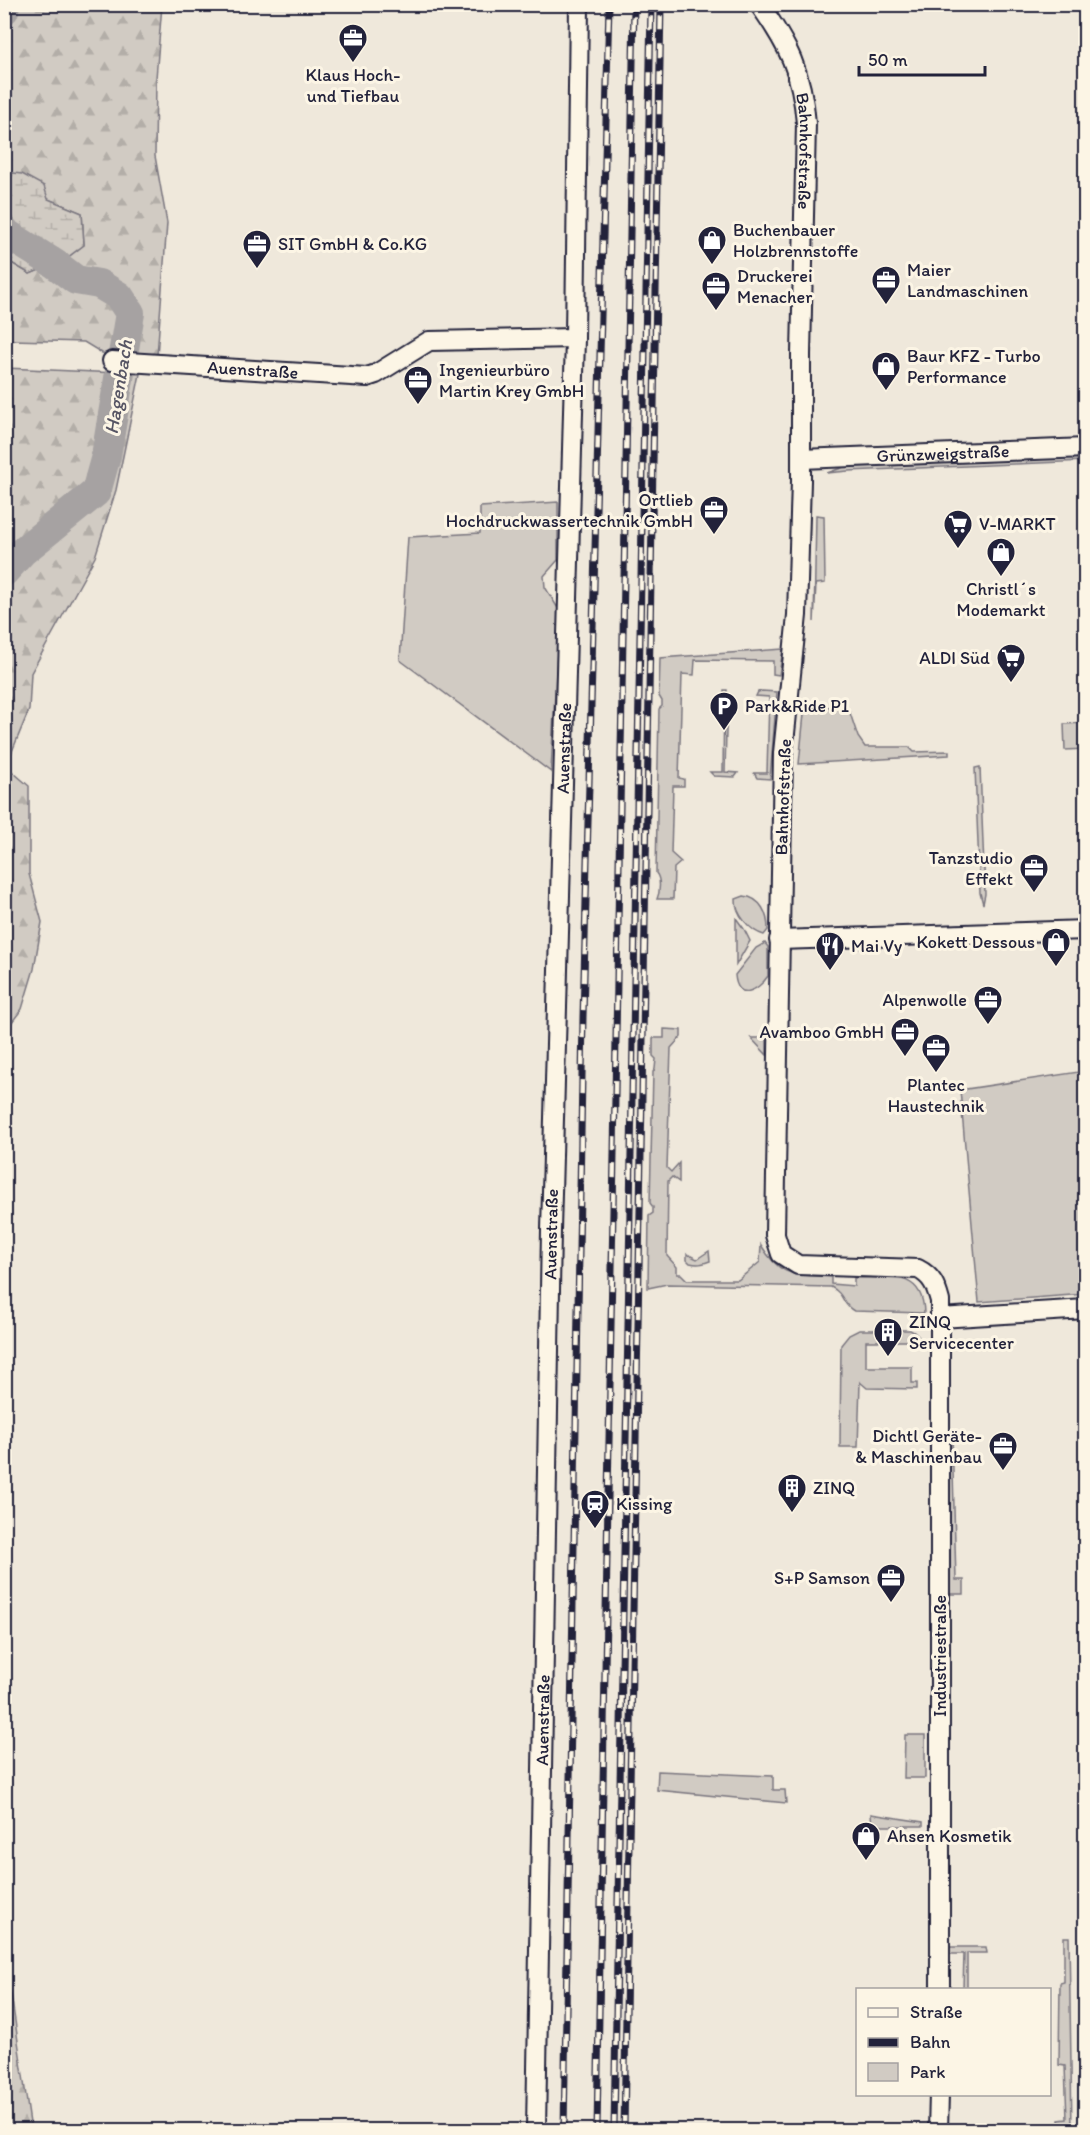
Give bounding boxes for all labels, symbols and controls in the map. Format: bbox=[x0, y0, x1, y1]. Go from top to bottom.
office icon: Klaus Hoch- und Tiefbau bbox=[337, 22, 369, 64]
scale bar bbox=[859, 39, 985, 77]
text: 50 m bbox=[868, 49, 908, 71]
place label: Klaus Hoch- und Tiefbau bbox=[306, 64, 400, 107]
street label: Bahnhofstraße bbox=[791, 91, 817, 210]
place label: Buchenbauer Holzbrennstoffe bbox=[733, 219, 858, 262]
shop icon: Buchenbauer Holzbrennstoffe bbox=[696, 224, 728, 266]
office icon: SIT GmbH & Co.KG bbox=[241, 228, 273, 270]
place label: SIT GmbH & Co.KG bbox=[278, 233, 427, 255]
place label: Maier Landmaschinen bbox=[907, 259, 1028, 302]
office icon: Maier Landmaschinen bbox=[870, 264, 902, 306]
place label: Druckerei Menacher bbox=[737, 265, 813, 308]
office icon: Druckerei Menacher bbox=[700, 270, 732, 312]
water label: Hagenbach bbox=[99, 337, 137, 436]
place label: Baur KFZ - Turbo Performance bbox=[907, 345, 1041, 388]
shop icon: Baur KFZ - Turbo Performance bbox=[870, 350, 902, 392]
street label: Auenstraße bbox=[207, 356, 299, 384]
place label: Ingenieurbüro Martin Krey GmbH bbox=[439, 359, 584, 402]
office icon: Ingenieurbüro Martin Krey GmbH bbox=[402, 364, 434, 406]
street label: Grünzweigstraße bbox=[876, 440, 1010, 467]
place label: Ortlieb Hochdruckwassertechnik GmbH bbox=[446, 489, 693, 532]
office icon: Ortlieb Hochdruckwassertechnik GmbH bbox=[698, 494, 730, 536]
supermarket icon: V-MARKT bbox=[942, 508, 974, 550]
place label: V-MARKT bbox=[979, 513, 1056, 535]
shop icon: Christl´s Modemarkt bbox=[985, 536, 1017, 578]
place label: Christl´s Modemarkt bbox=[957, 578, 1046, 621]
supermarket icon: ALDI Süd bbox=[995, 642, 1027, 684]
place label: ALDI Süd bbox=[919, 647, 990, 669]
parking icon: Park&Ride P1 bbox=[708, 690, 740, 732]
place label: Park&Ride P1 bbox=[745, 695, 849, 717]
street label: Auenstraße bbox=[552, 703, 576, 794]
street label: Bahnhofstraße bbox=[770, 738, 796, 856]
place label: Tanzstudio Effekt bbox=[929, 847, 1013, 890]
office icon: Tanzstudio Effekt bbox=[1018, 852, 1050, 894]
shop icon: Kokett Dessous bbox=[1040, 926, 1072, 968]
restaurant icon: Mai Vy bbox=[814, 930, 846, 972]
place label: Kokett Dessous bbox=[916, 931, 1035, 953]
place label: Mai Vy bbox=[851, 935, 903, 957]
office icon: Alpenwolle bbox=[972, 984, 1004, 1026]
place label: Alpenwolle bbox=[882, 989, 967, 1011]
office icon: Avamboo GmbH bbox=[889, 1016, 921, 1058]
place label: Avamboo GmbH bbox=[759, 1021, 884, 1043]
office icon: Plantec Haustechnik bbox=[920, 1032, 952, 1074]
place label: Plantec Haustechnik bbox=[888, 1074, 985, 1117]
street label: Auenstraße bbox=[539, 1188, 563, 1280]
place label: ZINQ Servicecenter bbox=[909, 1311, 1015, 1354]
building icon: ZINQ Servicecenter bbox=[872, 1316, 904, 1358]
place label: Dichtl Geräte- & Maschinenbau bbox=[855, 1425, 982, 1468]
office icon: Dichtl Geräte- & Maschinenbau bbox=[987, 1430, 1019, 1472]
building icon: ZINQ bbox=[776, 1472, 808, 1514]
place label: ZINQ bbox=[813, 1477, 855, 1499]
station icon: Kissing bbox=[579, 1488, 611, 1530]
place label: Kissing bbox=[616, 1493, 673, 1515]
office icon: S+P Samson bbox=[875, 1562, 907, 1604]
place label: S+P Samson bbox=[774, 1567, 870, 1589]
street label: Industriestraße bbox=[929, 1595, 951, 1717]
street label: Auenstraße bbox=[531, 1674, 555, 1766]
shop icon: Ahsen Kosmetik bbox=[850, 1820, 882, 1862]
place label: Ahsen Kosmetik bbox=[887, 1825, 1012, 1847]
legend bbox=[856, 1988, 1051, 2096]
text: Straße bbox=[910, 2001, 963, 2023]
text: Bahn bbox=[910, 2031, 951, 2053]
text: Park bbox=[910, 2061, 945, 2083]

